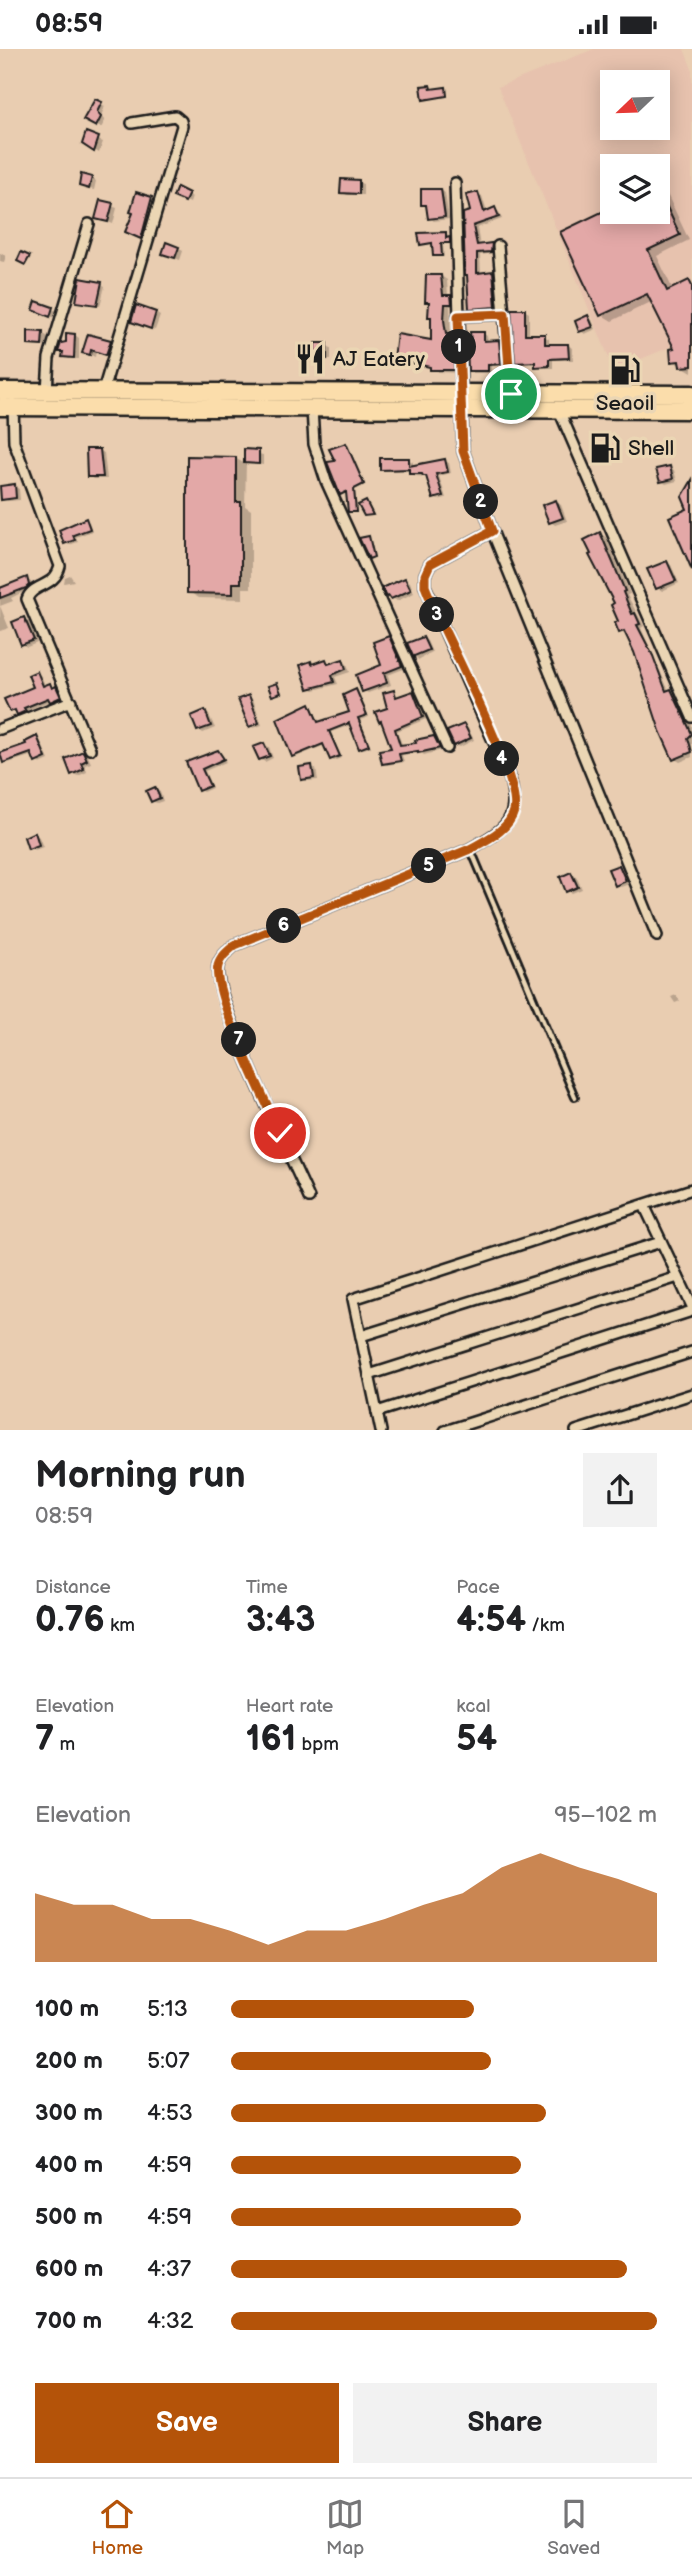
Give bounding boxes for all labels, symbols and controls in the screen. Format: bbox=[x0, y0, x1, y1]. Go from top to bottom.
text: 08:59 bbox=[35, 9, 103, 40]
north arrow bbox=[600, 70, 670, 140]
map controls bbox=[600, 70, 670, 224]
button: layers bbox=[600, 154, 670, 224]
pin: 1 bbox=[442, 329, 476, 365]
text: 1 bbox=[455, 335, 463, 358]
restaurant icon: AJ Eatery bbox=[293, 342, 327, 376]
place label: AJ Eatery bbox=[333, 347, 425, 372]
fuel station icon: Seaoil bbox=[608, 353, 642, 387]
pin bbox=[481, 364, 541, 424]
icon: arrive bbox=[492, 375, 530, 413]
place label: Seaoil bbox=[596, 391, 654, 416]
fuel station icon: Shell bbox=[588, 431, 622, 465]
place label: Shell bbox=[628, 436, 674, 461]
pin: 2 bbox=[463, 484, 498, 519]
text: 2 bbox=[475, 490, 486, 513]
pin: 3 bbox=[420, 597, 454, 633]
text: 3 bbox=[431, 603, 442, 626]
pin: 4 bbox=[484, 741, 520, 777]
text: 4 bbox=[496, 747, 507, 770]
pin: 5 bbox=[412, 849, 446, 883]
text: 5 bbox=[423, 854, 434, 877]
pin: 6 bbox=[266, 909, 302, 943]
text: 6 bbox=[278, 914, 289, 937]
pin: 7 bbox=[222, 1023, 256, 1058]
text: 7 bbox=[233, 1028, 244, 1051]
pin bbox=[250, 1103, 310, 1163]
icon: check bbox=[261, 1114, 299, 1152]
text: Morning run bbox=[35, 1453, 246, 1498]
button: share bbox=[583, 1453, 657, 1527]
text: 08:59 bbox=[35, 1502, 93, 1530]
text: Distance bbox=[35, 1576, 111, 1599]
text: Time bbox=[246, 1576, 288, 1599]
text: Pace bbox=[456, 1576, 500, 1599]
text: 0.76 bbox=[35, 1599, 105, 1642]
text: 3:43 bbox=[246, 1599, 316, 1642]
text: 4:54 bbox=[456, 1599, 526, 1642]
text: km bbox=[105, 1614, 135, 1637]
text: /km bbox=[526, 1614, 565, 1637]
text: Elevation bbox=[35, 1695, 114, 1718]
text: Heart rate bbox=[246, 1695, 333, 1718]
text: kcal bbox=[456, 1695, 490, 1718]
text: 7 bbox=[35, 1718, 54, 1761]
text: 161 bbox=[246, 1718, 296, 1761]
text: 54 bbox=[456, 1718, 497, 1761]
text: m bbox=[54, 1733, 75, 1756]
text: bpm bbox=[296, 1733, 339, 1756]
text: Elevation bbox=[35, 1801, 131, 1829]
text: 95–102 m bbox=[554, 1801, 657, 1829]
text: 100 m bbox=[35, 1995, 99, 2023]
text: 5:13 bbox=[147, 1995, 188, 2023]
text: 200 m bbox=[35, 2047, 103, 2075]
text: 5:07 bbox=[147, 2047, 190, 2075]
text: 300 m bbox=[35, 2099, 103, 2127]
text: 4:53 bbox=[147, 2099, 193, 2127]
text: 400 m bbox=[35, 2151, 103, 2179]
text: 4:59 bbox=[147, 2151, 192, 2179]
text: 500 m bbox=[35, 2203, 103, 2231]
text: 4:59 bbox=[147, 2203, 192, 2231]
text: 600 m bbox=[35, 2255, 103, 2283]
text: 4:37 bbox=[147, 2255, 191, 2283]
text: 700 m bbox=[35, 2307, 102, 2335]
text: 4:32 bbox=[147, 2307, 193, 2335]
button: Save bbox=[35, 2383, 339, 2463]
button: Share bbox=[353, 2383, 657, 2463]
tab: Home bbox=[91, 2495, 143, 2560]
tab: Map bbox=[326, 2495, 364, 2560]
tab: Saved bbox=[547, 2495, 601, 2560]

